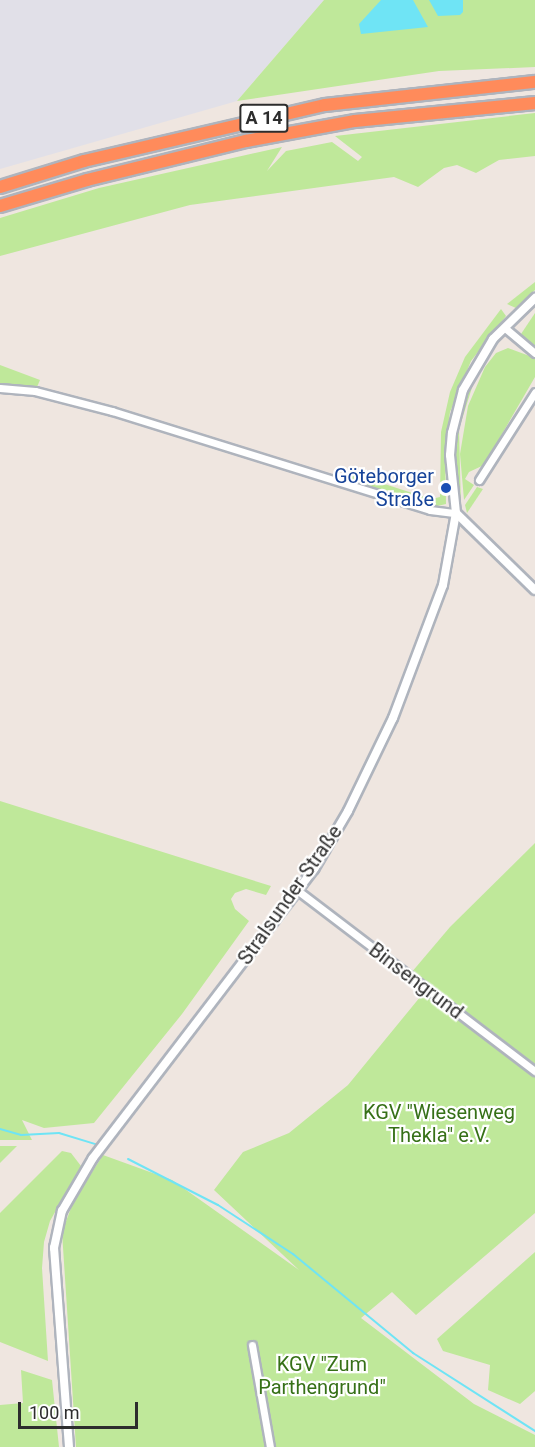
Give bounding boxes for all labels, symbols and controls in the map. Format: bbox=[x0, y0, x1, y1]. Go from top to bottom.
road number: A 14 bbox=[238, 103, 290, 133]
place label: Göteborger Straße bbox=[334, 464, 434, 511]
marker: Göteborger Straße bbox=[439, 481, 453, 495]
street label: Stralsunder Straße bbox=[233, 821, 347, 969]
street label: Binsengrund bbox=[364, 938, 468, 1024]
park label: KGV "Wiesenweg Thekla" e.V. bbox=[363, 1101, 515, 1148]
park label: KGV "Zum Parthengrund" bbox=[258, 1353, 386, 1400]
scale bar bbox=[21, 1390, 141, 1428]
text: 100 m bbox=[29, 1402, 80, 1423]

